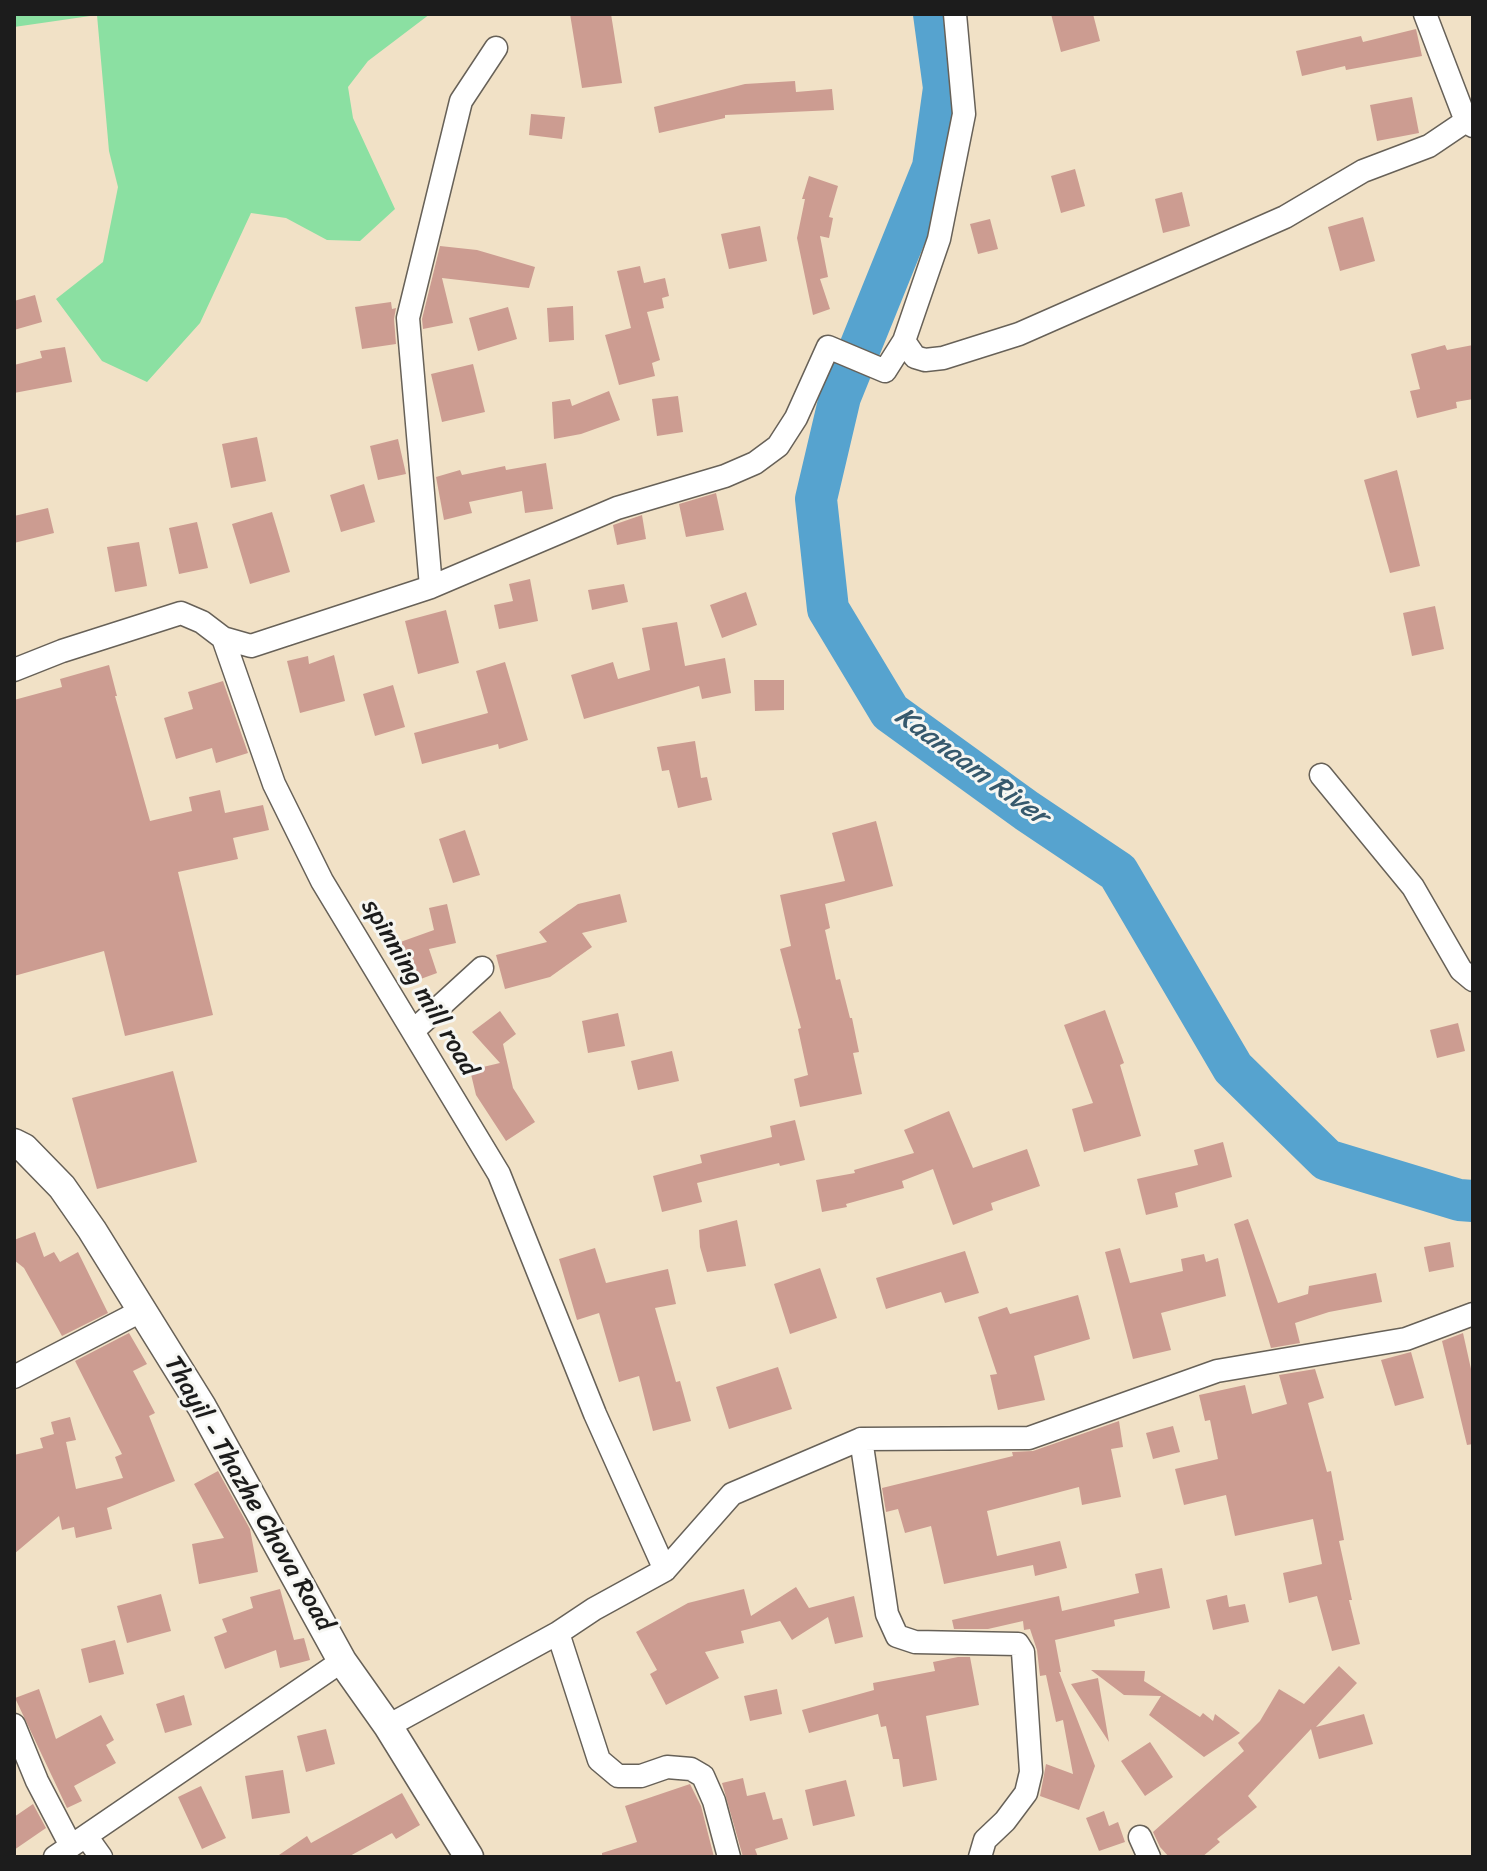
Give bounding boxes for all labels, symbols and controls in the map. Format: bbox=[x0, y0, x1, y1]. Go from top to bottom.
water label: Kaanaam River bbox=[888, 700, 1054, 834]
street label: spinning mill road bbox=[354, 894, 484, 1082]
street label: Thayil - Thazhe Chova Road bbox=[156, 1351, 340, 1637]

